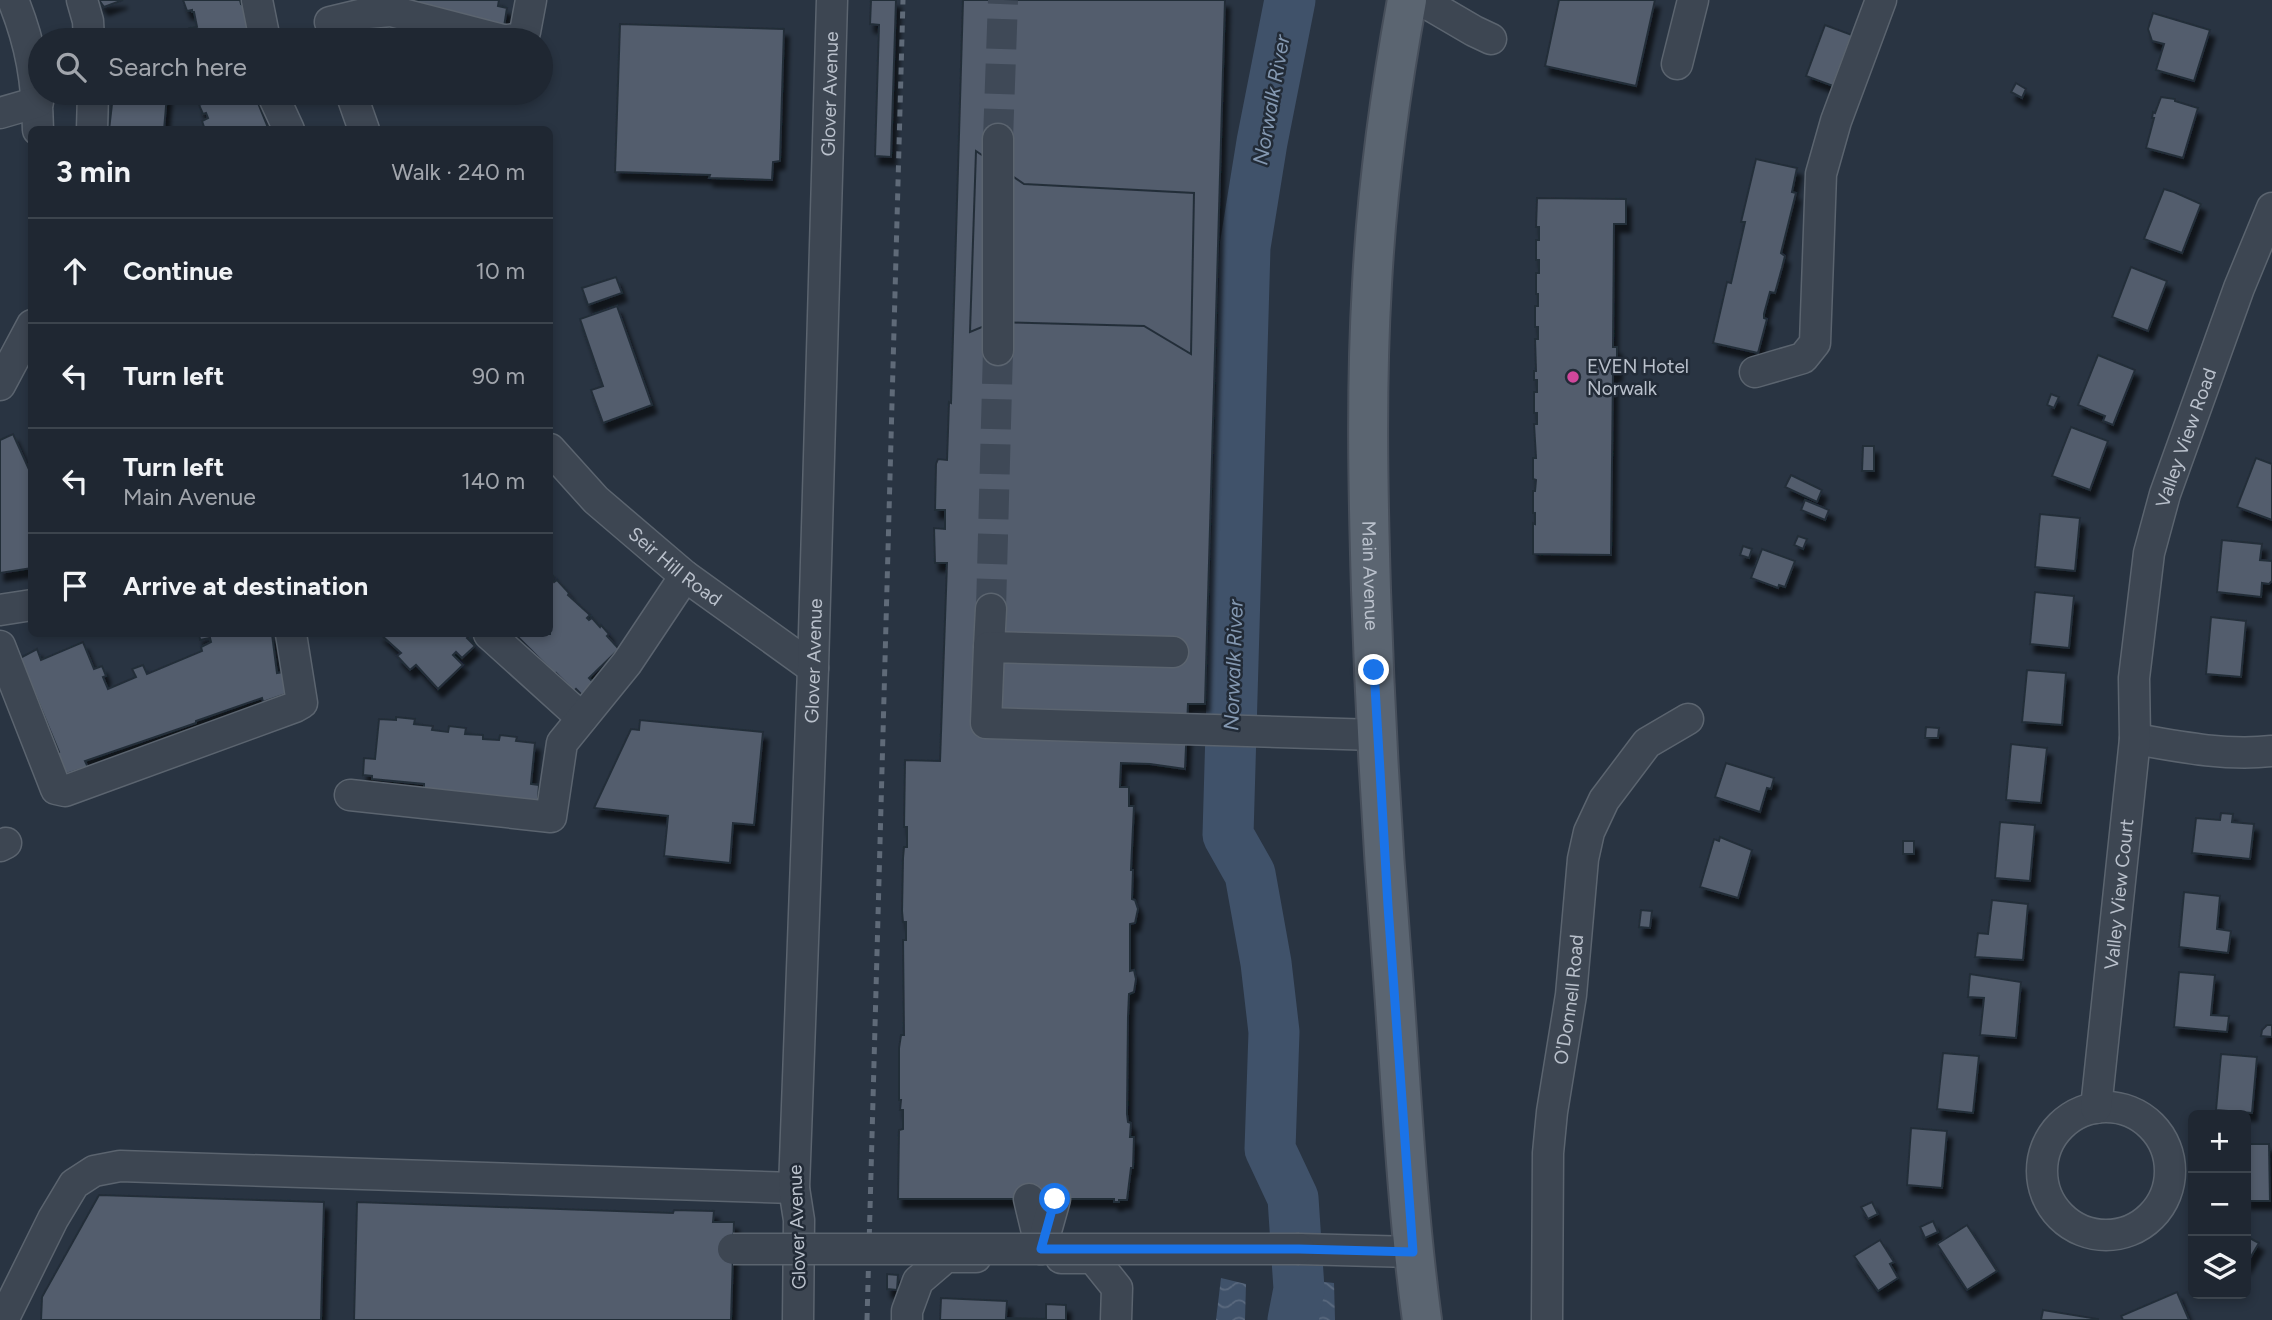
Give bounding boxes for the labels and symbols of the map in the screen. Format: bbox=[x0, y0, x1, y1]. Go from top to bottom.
street label: Glover Avenue bbox=[816, 31, 843, 157]
water label: Norwalk River bbox=[1247, 32, 1295, 167]
place label: EVEN Hotel Norwalk bbox=[1587, 355, 1689, 400]
street label: Valley View Road bbox=[2150, 365, 2221, 510]
marker: EVEN Hotel Norwalk bbox=[1565, 369, 1581, 385]
street label: Main Avenue bbox=[1358, 520, 1384, 631]
street label: Seir Hill Road bbox=[624, 522, 727, 610]
street label: Glover Avenue bbox=[799, 598, 826, 724]
water label: Norwalk River bbox=[1218, 598, 1248, 731]
route end bbox=[1358, 654, 1389, 685]
street label: Valley View Court bbox=[2099, 818, 2138, 971]
street label: O'Donnell Road bbox=[1548, 933, 1588, 1066]
street label: Glover Avenue bbox=[783, 1164, 811, 1290]
route start bbox=[1039, 1183, 1070, 1214]

